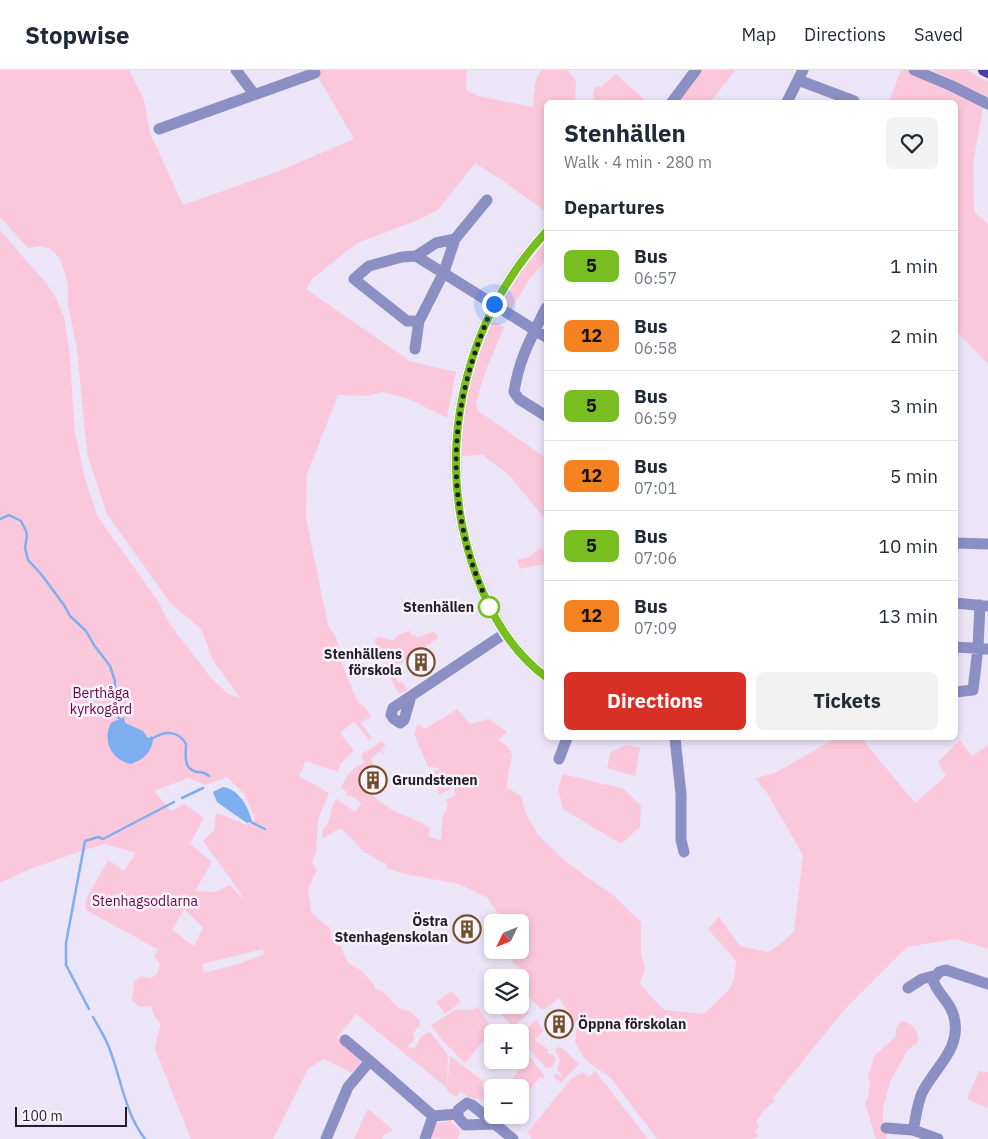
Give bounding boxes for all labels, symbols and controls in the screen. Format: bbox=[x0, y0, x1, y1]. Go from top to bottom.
text: Stopwise bbox=[25, 19, 129, 51]
text: Map bbox=[741, 23, 776, 46]
text: Directions bbox=[804, 23, 886, 46]
text: Saved bbox=[914, 23, 963, 46]
text: Stenhällen bbox=[564, 117, 686, 149]
button: heart bbox=[886, 117, 938, 169]
text: Walk · 4 min · 280 m bbox=[564, 152, 712, 172]
text: Departures bbox=[564, 195, 664, 219]
text: Bus bbox=[634, 244, 668, 268]
text: 5 bbox=[586, 254, 597, 277]
text: 1 min bbox=[890, 254, 938, 278]
text: 06:57 bbox=[634, 268, 677, 288]
your location bbox=[482, 292, 507, 317]
text: Bus bbox=[634, 314, 668, 338]
text: 12 bbox=[581, 324, 602, 347]
text: 2 min bbox=[890, 324, 938, 348]
text: 06:58 bbox=[634, 338, 677, 358]
text: Bus bbox=[634, 384, 668, 408]
text: 5 bbox=[586, 394, 597, 417]
text: 3 min bbox=[890, 394, 938, 418]
text: 06:59 bbox=[634, 408, 677, 428]
text: Bus bbox=[634, 454, 668, 478]
text: 12 bbox=[581, 464, 602, 487]
text: 5 min bbox=[890, 464, 938, 488]
text: 07:01 bbox=[634, 478, 677, 498]
text: Bus bbox=[634, 524, 668, 548]
text: 5 bbox=[586, 534, 597, 557]
text: 10 min bbox=[879, 534, 938, 558]
text: 07:06 bbox=[634, 548, 677, 568]
text: Bus bbox=[634, 594, 668, 618]
marker: Stenhällen bbox=[478, 596, 500, 618]
place label: Stenhällen bbox=[403, 598, 474, 616]
text: 12 bbox=[581, 604, 602, 627]
text: 13 min bbox=[879, 604, 938, 628]
text: 07:09 bbox=[634, 618, 677, 638]
place label: Stenhällens förskola bbox=[324, 645, 402, 679]
building icon: Stenhällens förskola bbox=[406, 647, 436, 677]
button: Directions bbox=[564, 672, 746, 730]
button: Tickets bbox=[756, 672, 938, 730]
park label: Berthåga kyrkogård bbox=[70, 684, 132, 718]
building icon: Grundstenen bbox=[358, 765, 388, 795]
place label: Grundstenen bbox=[392, 771, 478, 789]
park label: Stenhagsodlarna bbox=[92, 892, 199, 910]
place label: Östra Stenhagenskolan bbox=[334, 912, 448, 946]
building icon: Östra Stenhagenskolan bbox=[452, 914, 482, 944]
north arrow bbox=[484, 914, 529, 959]
map controls bbox=[484, 914, 529, 1124]
button: layers bbox=[484, 969, 529, 1014]
building icon: Öppna förskolan bbox=[544, 1009, 574, 1039]
place label: Öppna förskolan bbox=[578, 1015, 686, 1033]
button: + bbox=[484, 1024, 529, 1069]
button: − bbox=[484, 1079, 529, 1124]
scale bar bbox=[15, 1104, 128, 1127]
text: 100 m bbox=[22, 1107, 63, 1125]

